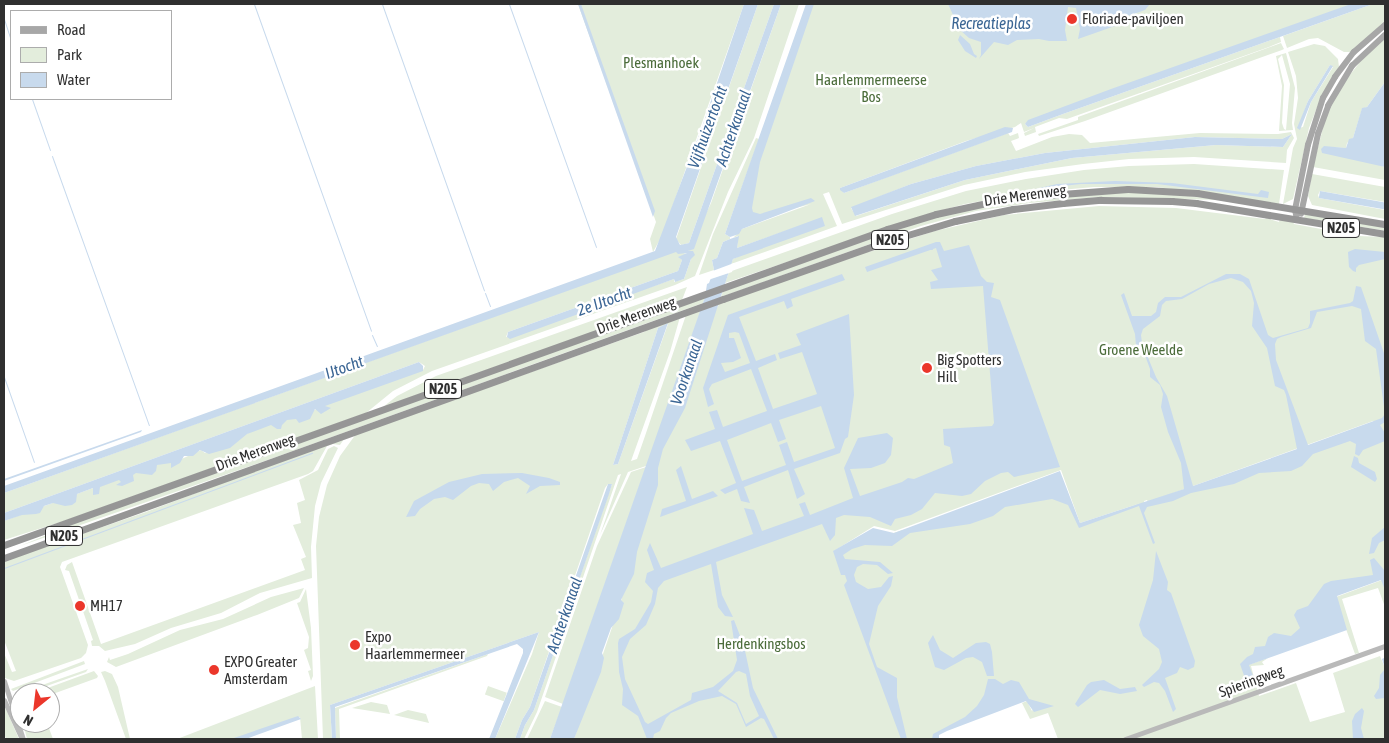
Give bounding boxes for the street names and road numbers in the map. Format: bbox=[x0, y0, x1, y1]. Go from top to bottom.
street label: Drie Merenweg bbox=[983, 180, 1067, 210]
road number: N205 bbox=[1321, 217, 1361, 240]
road number: N205 bbox=[870, 228, 910, 252]
street label: Drie Merenweg bbox=[594, 292, 678, 338]
road number: N205 bbox=[423, 378, 463, 400]
street label: Drie Merenweg bbox=[213, 429, 297, 475]
road number: N205 bbox=[44, 524, 84, 548]
street label: Spieringweg bbox=[1216, 661, 1286, 701]

